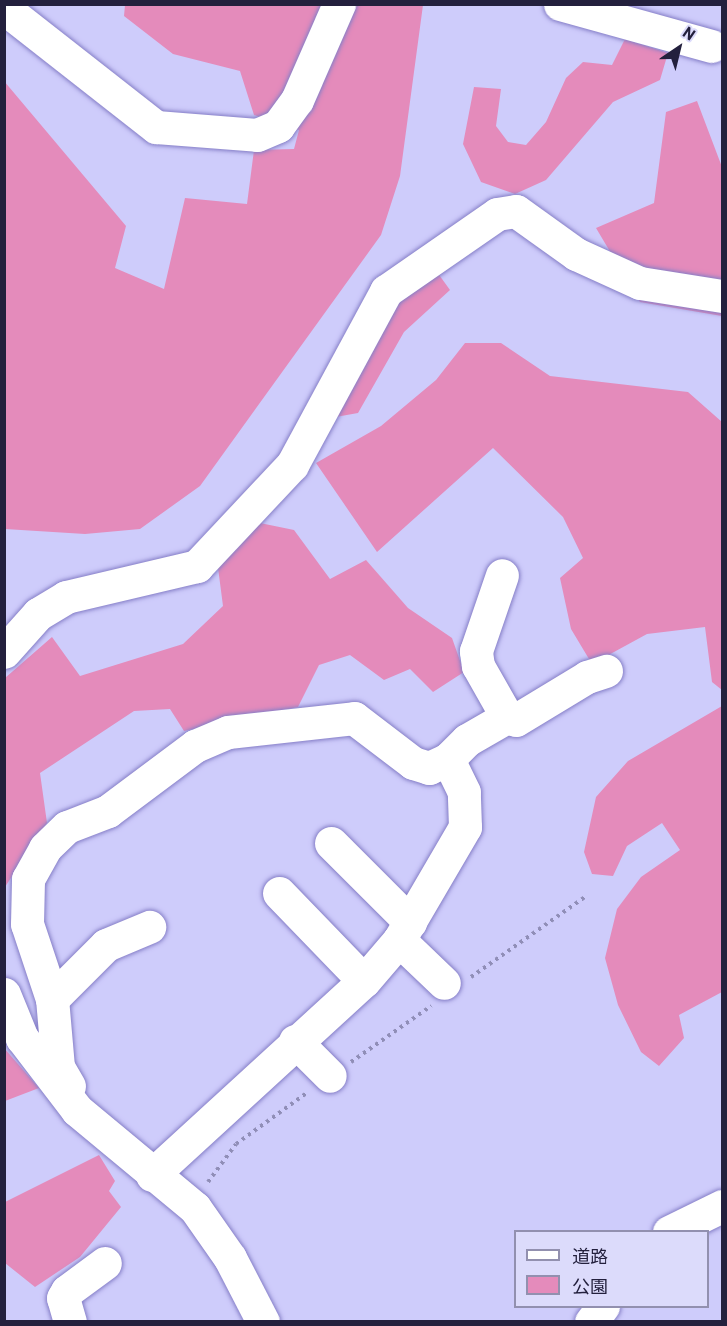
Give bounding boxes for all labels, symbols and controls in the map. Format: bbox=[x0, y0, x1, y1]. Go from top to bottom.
north arrow bbox=[649, 18, 709, 78]
text: N bbox=[680, 22, 699, 44]
legend bbox=[514, 1230, 709, 1308]
text: 道路 bbox=[572, 1245, 608, 1267]
text: 公園 bbox=[572, 1275, 608, 1297]

